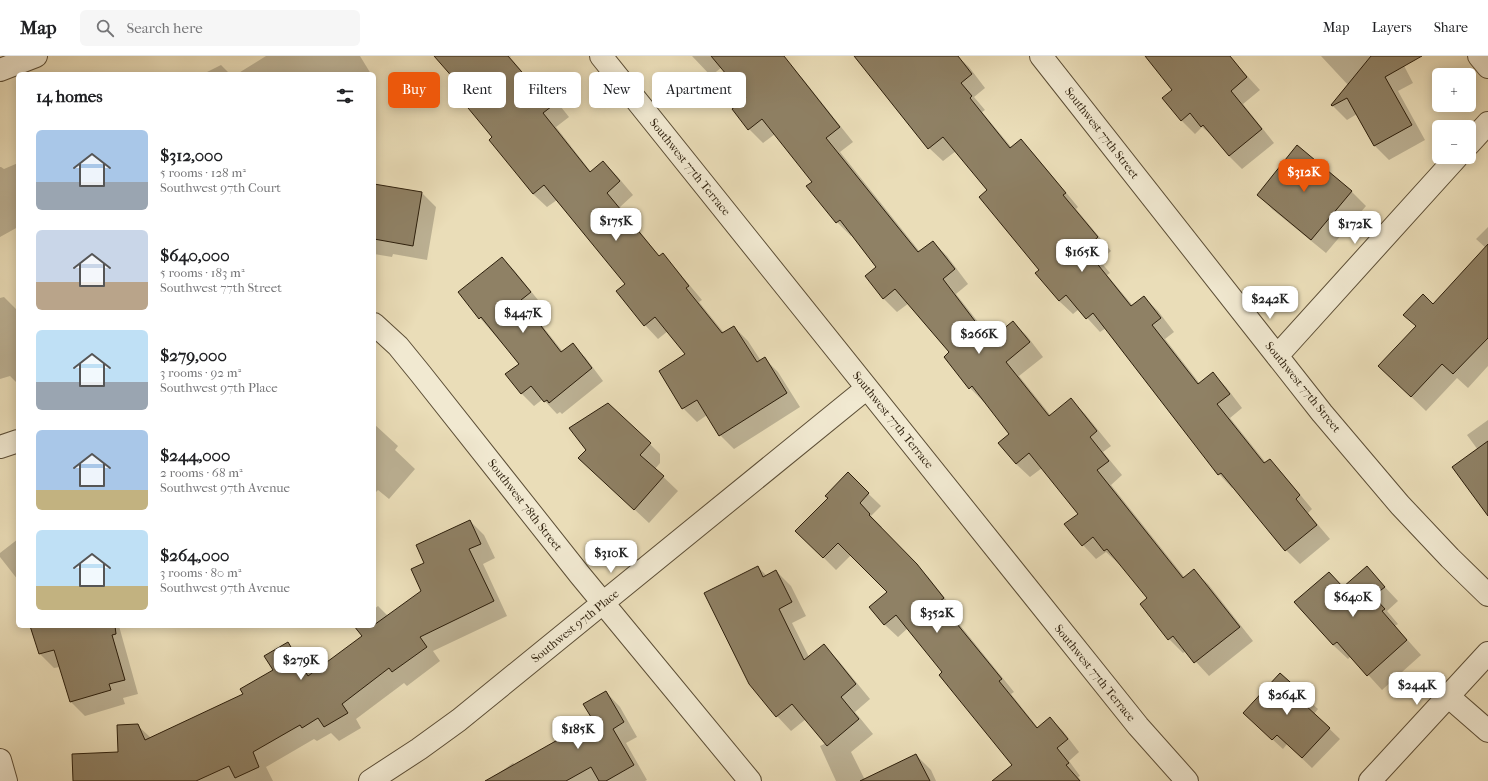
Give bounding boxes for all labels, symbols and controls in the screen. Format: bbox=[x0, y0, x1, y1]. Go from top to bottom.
search box bbox=[80, 10, 360, 46]
text: Map bbox=[20, 17, 56, 39]
icon: search bbox=[94, 17, 116, 39]
text: Search here bbox=[126, 19, 203, 37]
text: Map bbox=[1323, 19, 1350, 36]
text: Layers bbox=[1372, 19, 1412, 36]
text: Share bbox=[1434, 19, 1468, 36]
map controls bbox=[1432, 68, 1476, 164]
button: + bbox=[1432, 68, 1476, 112]
chip: Buy bbox=[388, 72, 440, 108]
chip: Rent bbox=[448, 72, 506, 108]
chip: Filters bbox=[514, 72, 581, 108]
chip: New bbox=[589, 72, 644, 108]
chip: Apartment bbox=[652, 72, 746, 108]
street label: Southwest 77th Street bbox=[1062, 84, 1143, 182]
icon: filters bbox=[334, 85, 356, 107]
text: 14 homes bbox=[36, 86, 103, 106]
street label: Southwest 77th Terrace bbox=[647, 116, 733, 218]
button: − bbox=[1432, 120, 1476, 164]
text: $312,000 bbox=[160, 145, 223, 165]
icon: home bbox=[68, 146, 116, 194]
pin: $312K bbox=[1276, 159, 1332, 193]
text: $312K bbox=[1287, 164, 1321, 179]
text: 5 rooms · 128 m² bbox=[160, 165, 246, 180]
text: Southwest 97th Court bbox=[160, 180, 281, 195]
pin: $175K bbox=[588, 208, 644, 242]
pin: $172K bbox=[1327, 211, 1383, 245]
text: $175K bbox=[599, 213, 633, 228]
text: $172K bbox=[1338, 216, 1372, 231]
pin: $165K bbox=[1054, 239, 1110, 273]
text: $165K bbox=[1065, 244, 1099, 259]
text: $640,000 bbox=[160, 245, 230, 265]
icon: home bbox=[68, 246, 116, 294]
text: 5 rooms · 183 m² bbox=[160, 265, 245, 280]
text: Southwest 77th Street bbox=[160, 280, 282, 295]
pin: $242K bbox=[1242, 286, 1298, 320]
text: $242K bbox=[1251, 291, 1289, 306]
pin: $447K bbox=[495, 300, 551, 334]
text: $447K bbox=[504, 305, 542, 320]
pin: $266K bbox=[951, 321, 1007, 355]
text: $266K bbox=[960, 326, 998, 341]
street label: Southwest 77th Street bbox=[1262, 339, 1344, 436]
text: $279,000 bbox=[160, 345, 227, 365]
icon: home bbox=[68, 346, 116, 394]
text: 3 rooms · 92 m² bbox=[160, 365, 241, 380]
street label: Southwest 77th Terrace bbox=[850, 369, 936, 471]
text: Southwest 97th Place bbox=[160, 380, 278, 395]
text: $244,000 bbox=[160, 445, 230, 465]
icon: home bbox=[68, 446, 116, 494]
street label: Southwest 78th Street bbox=[485, 456, 566, 554]
text: 2 rooms · 68 m² bbox=[160, 465, 243, 480]
text: Southwest 97th Avenue bbox=[160, 480, 290, 495]
pin: $310K bbox=[583, 540, 639, 574]
text: $264,000 bbox=[160, 545, 229, 565]
text: $310K bbox=[594, 545, 628, 560]
icon: home bbox=[68, 546, 116, 594]
text: 3 rooms · 80 m² bbox=[160, 565, 241, 580]
text: Southwest 97th Avenue bbox=[160, 580, 290, 595]
pin: $640K bbox=[1325, 584, 1381, 618]
street label: Southwest 97th Place bbox=[528, 586, 622, 666]
text: $640K bbox=[1334, 589, 1372, 604]
pin: $352K bbox=[909, 600, 965, 634]
text: $352K bbox=[920, 605, 954, 620]
street label: Southwest 77th Terrace bbox=[1052, 622, 1138, 724]
pin: $279K bbox=[273, 647, 329, 681]
text: $279K bbox=[283, 652, 319, 667]
pin: $244K bbox=[1389, 672, 1445, 706]
text: $244K bbox=[1398, 677, 1436, 692]
pin: $264K bbox=[1259, 682, 1315, 716]
text: $264K bbox=[1268, 687, 1306, 702]
pin: $185K bbox=[550, 716, 606, 750]
text: $185K bbox=[561, 721, 595, 736]

